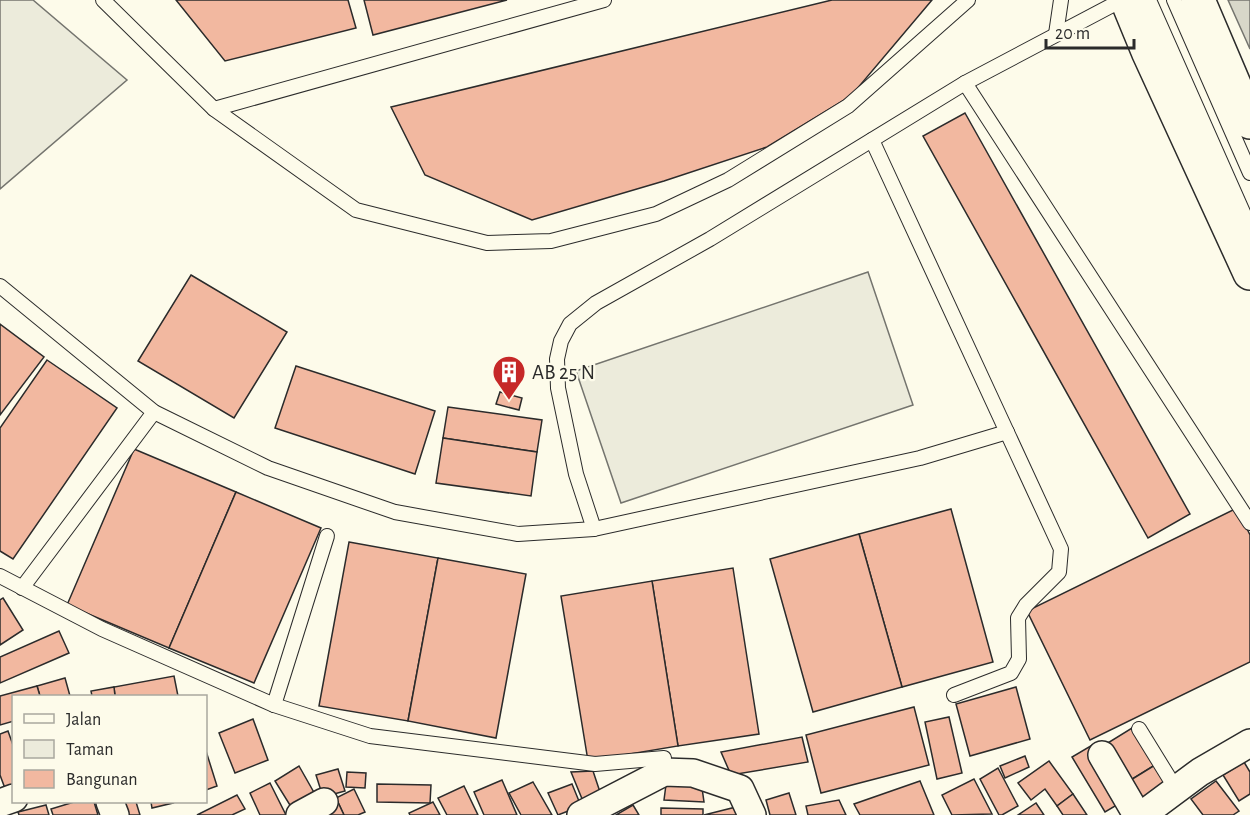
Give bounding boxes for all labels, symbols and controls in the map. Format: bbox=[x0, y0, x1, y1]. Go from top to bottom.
scale bar bbox=[1046, 12, 1134, 50]
text: 20 m bbox=[1055, 25, 1090, 43]
building icon: AB 25 N bbox=[491, 354, 527, 401]
place label: AB 25 N bbox=[532, 362, 595, 383]
legend bbox=[12, 695, 207, 803]
text: Jalan bbox=[66, 711, 101, 729]
text: Taman bbox=[66, 741, 114, 759]
text: Bangunan bbox=[66, 771, 138, 789]

